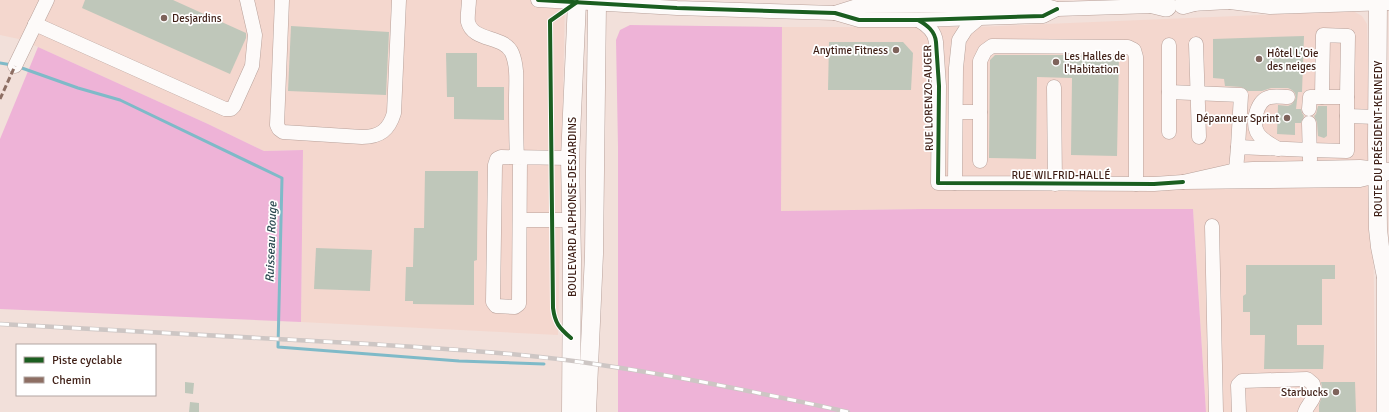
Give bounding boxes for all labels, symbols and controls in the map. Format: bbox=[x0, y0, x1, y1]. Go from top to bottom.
place label: Desjardins bbox=[172, 12, 222, 25]
marker: Desjardins bbox=[159, 13, 169, 23]
place label: Anytime Fitness bbox=[813, 44, 888, 57]
street label: RUE LORENZO-AUGER bbox=[921, 44, 936, 151]
marker: Anytime Fitness bbox=[891, 45, 901, 55]
place label: Hôtel L'Oie des neiges bbox=[1267, 47, 1319, 73]
place label: Les Halles de l'Habitation bbox=[1064, 50, 1126, 76]
marker: Hôtel L'Oie des neiges bbox=[1254, 54, 1264, 64]
marker: Les Halles de l'Habitation bbox=[1051, 57, 1061, 67]
street label: ROUTE DU PRÉSIDENT-KENNEDY bbox=[1371, 60, 1385, 217]
place label: Dépanneur Sprint bbox=[1196, 112, 1279, 125]
marker: Dépanneur Sprint bbox=[1282, 113, 1292, 123]
street label: BOULEVARD ALPHONSE-DESJARDINS bbox=[566, 117, 579, 297]
street label: RUE WILFRID-HALLÉ bbox=[1012, 168, 1110, 182]
water label: Ruisseau Rouge bbox=[263, 200, 280, 283]
legend bbox=[16, 344, 156, 396]
text: Piste cyclable bbox=[52, 353, 122, 368]
text: Chemin bbox=[52, 373, 91, 388]
place label: Starbucks bbox=[1281, 386, 1328, 399]
marker: Starbucks bbox=[1331, 387, 1341, 397]

